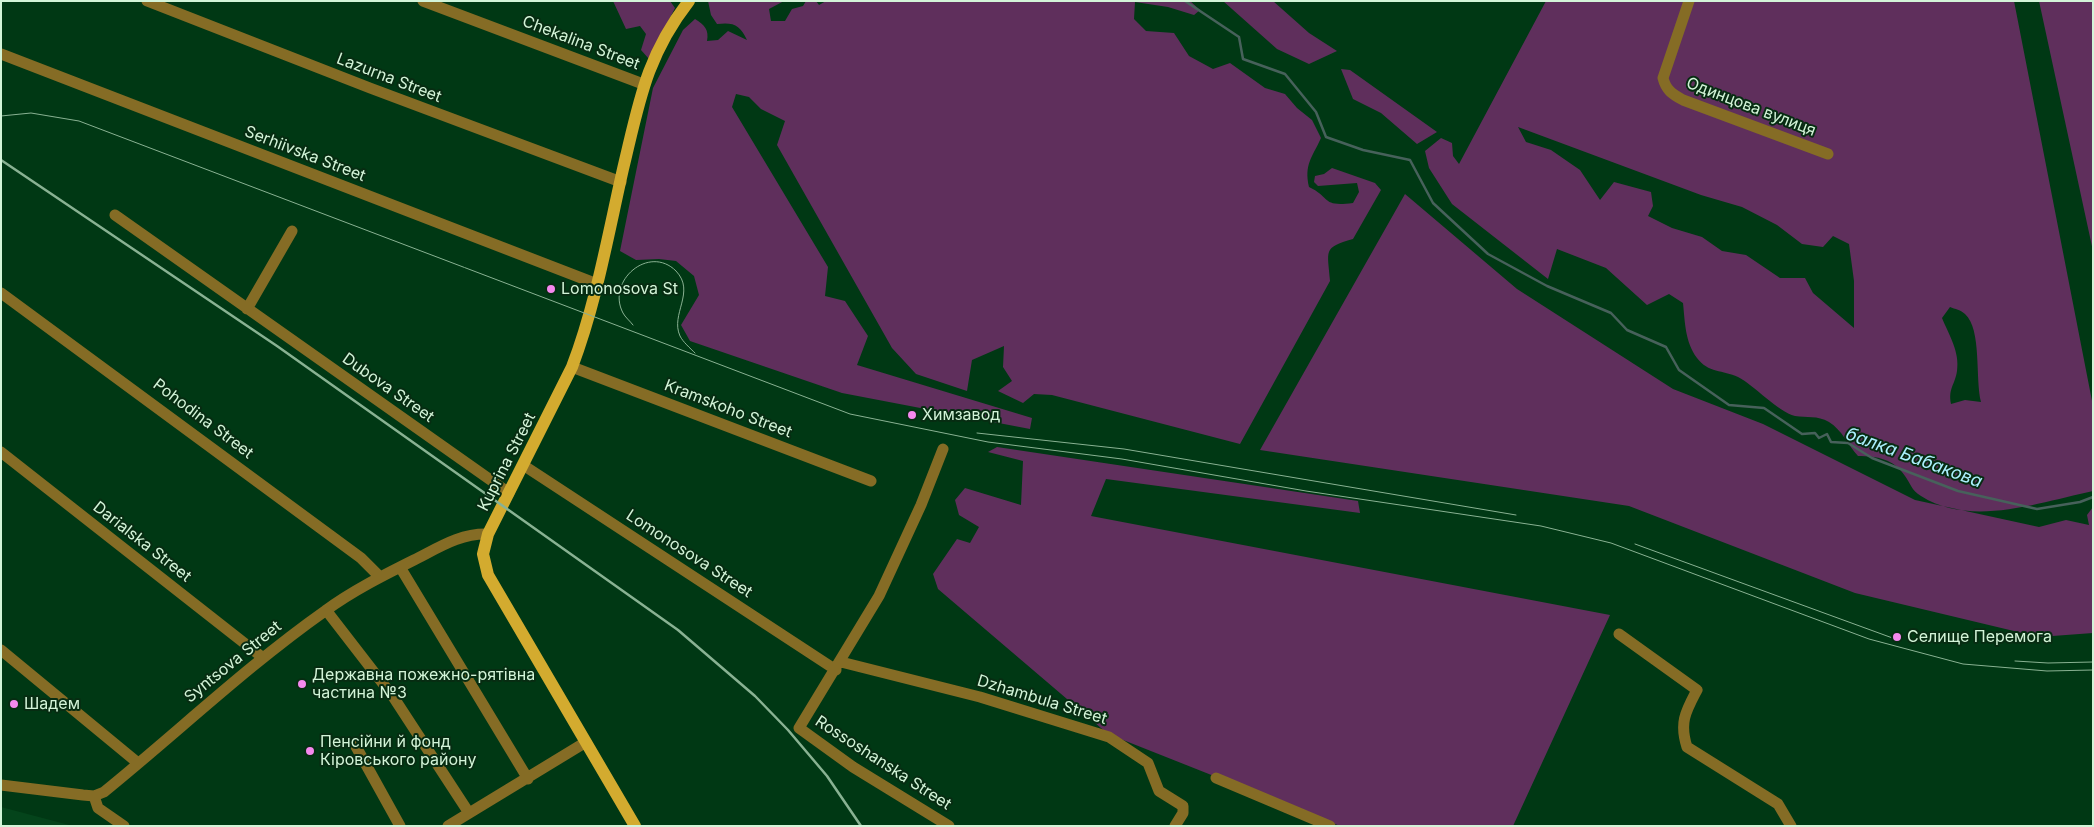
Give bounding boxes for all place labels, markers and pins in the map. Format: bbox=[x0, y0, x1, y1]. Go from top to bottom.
place label: Lomonosova St bbox=[561, 279, 678, 299]
marker: Lomonosova St bbox=[545, 283, 557, 295]
place label: Химзавод bbox=[922, 405, 1000, 425]
marker: Химзавод bbox=[906, 409, 918, 421]
place label: Селище Перемога bbox=[1907, 627, 2052, 647]
marker: Селище Перемога bbox=[1891, 631, 1903, 643]
place label: Державна пожежно-рятівна частина №3 bbox=[312, 665, 535, 703]
marker: Державна пожежно-рятівна частина №3 bbox=[296, 678, 308, 690]
place label: Шадем bbox=[24, 694, 80, 714]
marker: Шадем bbox=[8, 698, 20, 710]
place label: Пенсійни й фонд Кіровського району bbox=[320, 732, 477, 770]
marker: Пенсійни й фонд Кіровського району bbox=[304, 745, 316, 757]

